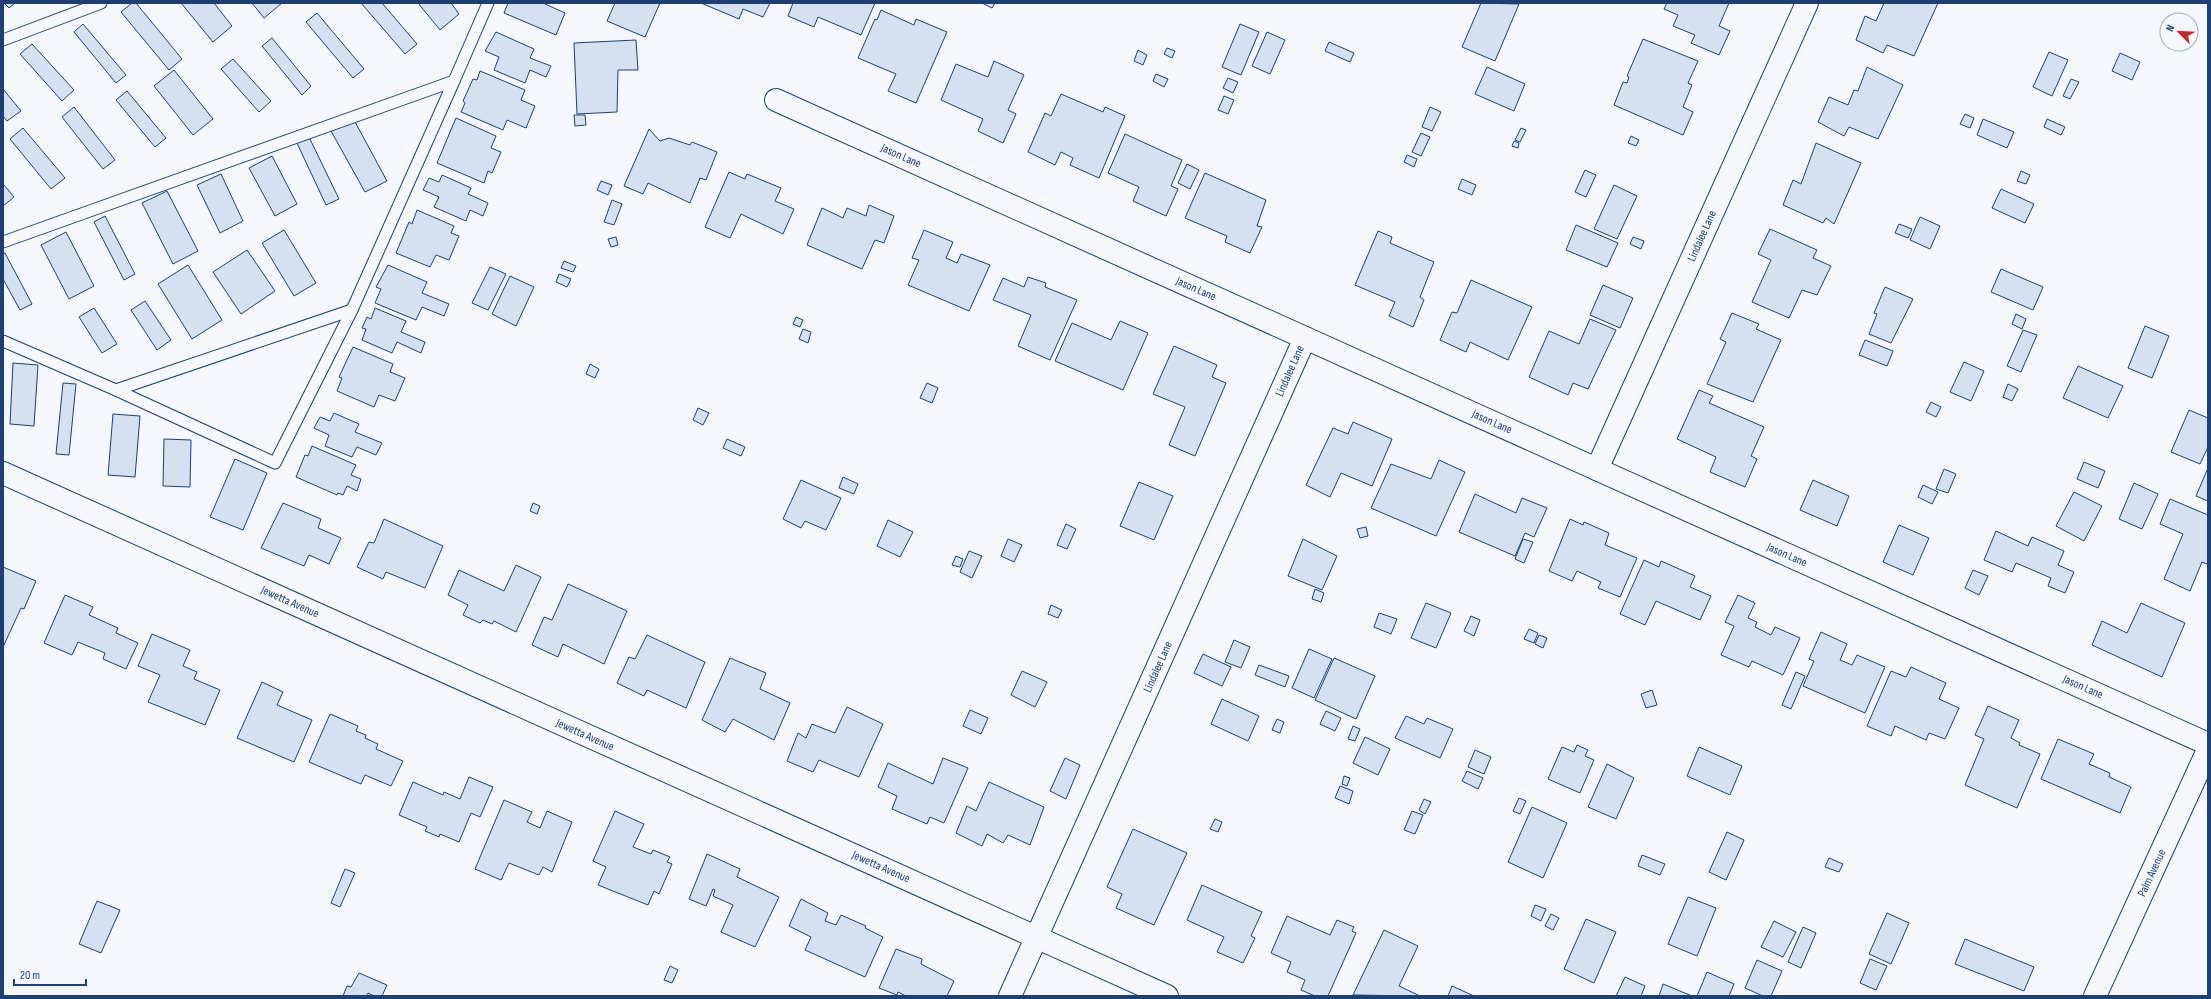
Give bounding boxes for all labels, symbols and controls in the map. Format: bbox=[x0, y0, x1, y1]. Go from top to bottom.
north arrow bbox=[2159, 12, 2199, 52]
text: N bbox=[2163, 23, 2178, 33]
street label: Jason Lane bbox=[878, 140, 924, 172]
street label: Lindalee Lane bbox=[1684, 208, 1720, 264]
street label: Jason Lane bbox=[1173, 273, 1219, 305]
street label: Lindalee Lane bbox=[1272, 343, 1308, 399]
street label: Jason Lane bbox=[1469, 406, 1515, 438]
street label: Jason Lane bbox=[1764, 539, 1810, 571]
street label: Jewetta Avenue bbox=[258, 582, 321, 621]
street label: Lindalee Lane bbox=[1140, 639, 1176, 695]
street label: Jason Lane bbox=[2060, 671, 2106, 703]
street label: Jewetta Avenue bbox=[553, 715, 616, 754]
street label: Jewetta Avenue bbox=[849, 847, 912, 886]
street label: Palm Avenue bbox=[2134, 847, 2170, 899]
scale bar bbox=[14, 961, 86, 987]
text: 20 m bbox=[20, 968, 40, 983]

